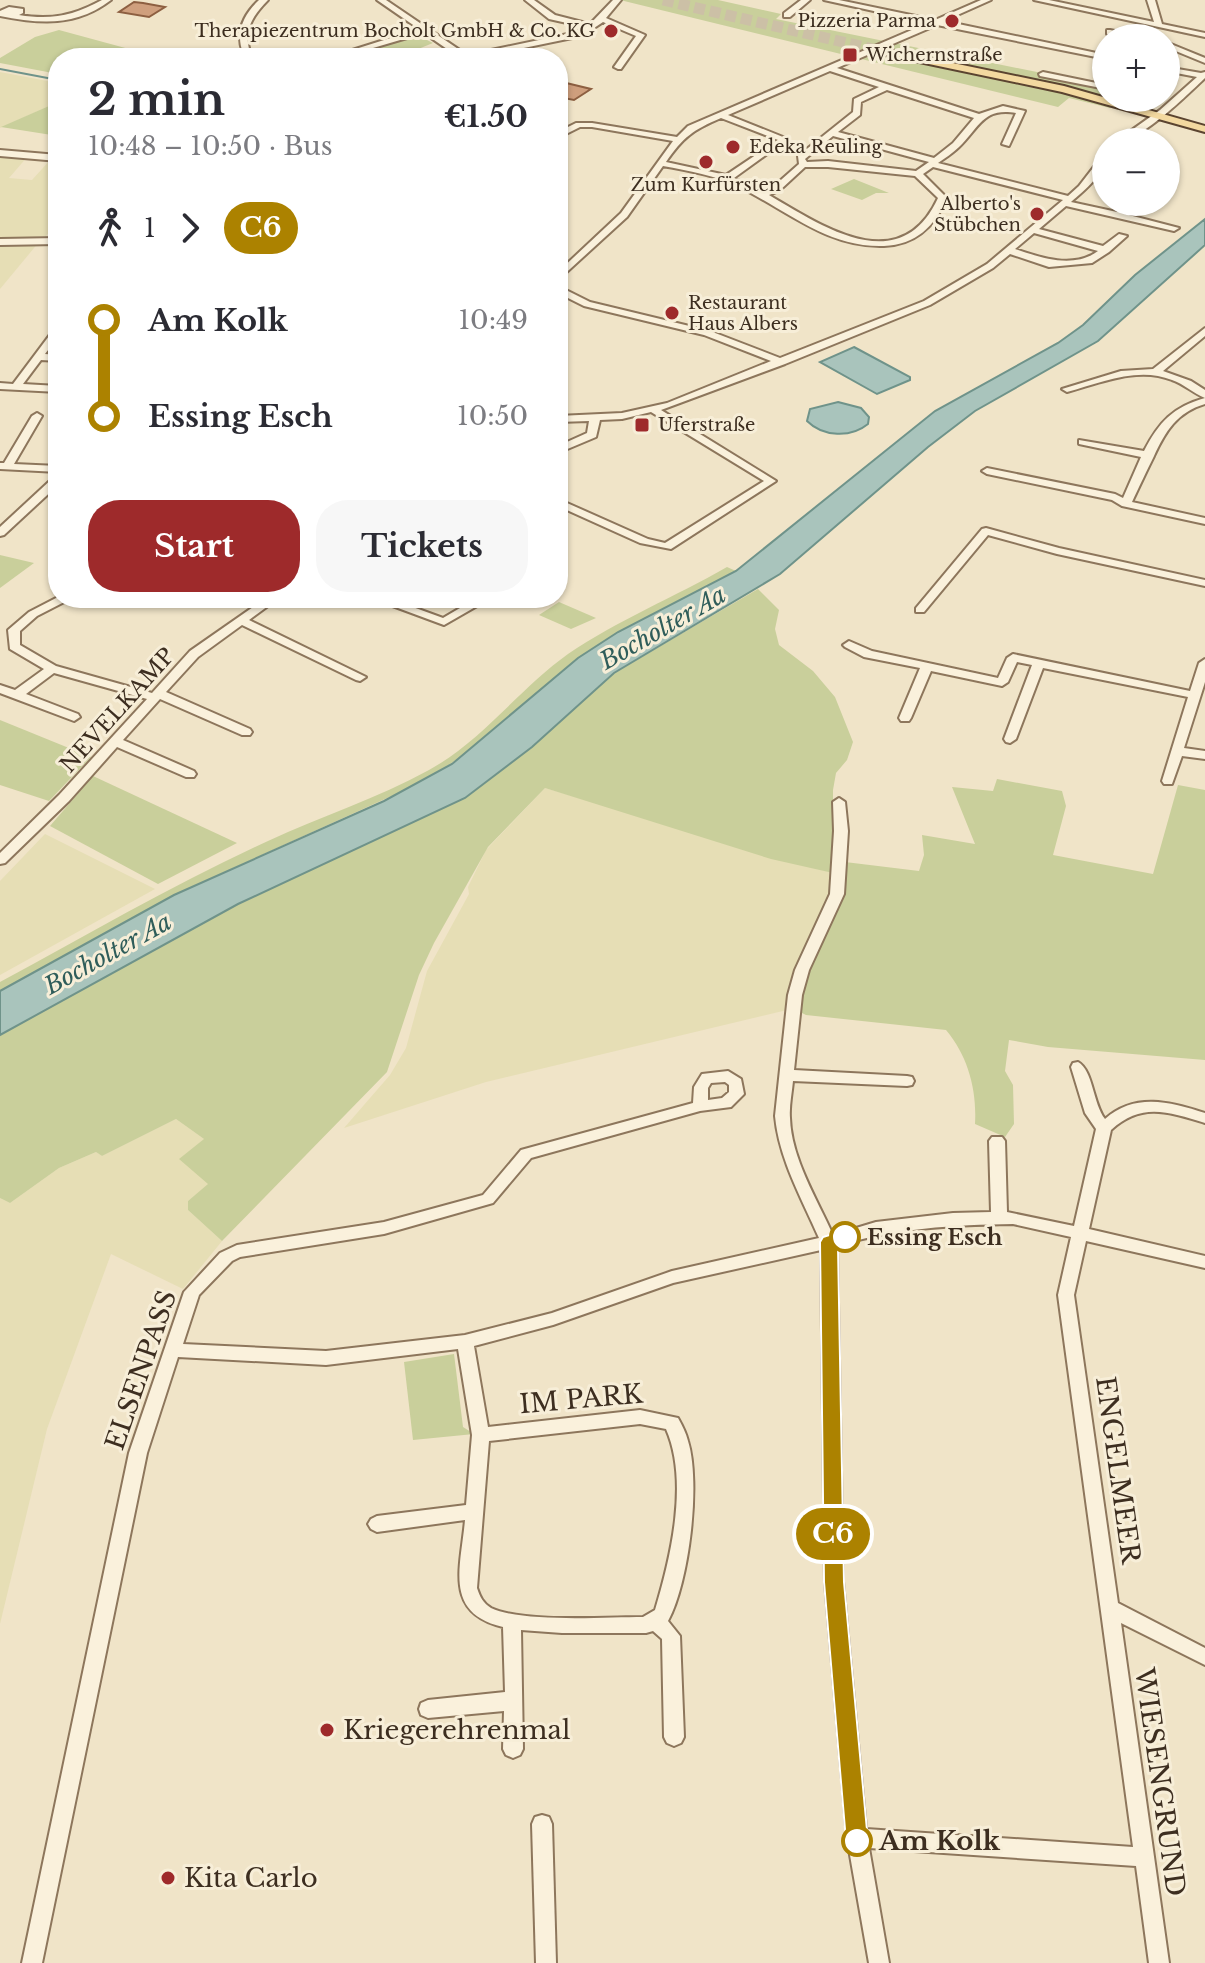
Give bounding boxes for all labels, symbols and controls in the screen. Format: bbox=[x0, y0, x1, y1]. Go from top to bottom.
place label: Pizzeria Parma bbox=[797, 10, 936, 32]
marker: Pizzeria Parma bbox=[943, 12, 961, 30]
place label: Therapiezentrum Bocholt GmbH & Co. KG bbox=[195, 20, 595, 42]
marker: Therapiezentrum Bocholt GmbH & Co. KG bbox=[602, 22, 620, 40]
map controls bbox=[1092, 24, 1180, 216]
button: + bbox=[1092, 24, 1180, 112]
place label: Wichernstraße bbox=[865, 44, 1003, 66]
marker: Wichernstraße bbox=[841, 46, 859, 64]
text: 2 min bbox=[88, 72, 225, 127]
text: €1.50 bbox=[444, 98, 528, 135]
button: − bbox=[1092, 128, 1180, 216]
text: 10:48 – 10:50 · Bus bbox=[88, 130, 333, 162]
place label: Edeka Reuling bbox=[749, 136, 882, 158]
marker: Edeka Reuling bbox=[724, 138, 742, 156]
marker: Zum Kurfürsten bbox=[697, 153, 715, 171]
place label: Zum Kurfürsten bbox=[631, 174, 781, 196]
place label: Alberto's Stübchen bbox=[934, 193, 1021, 236]
marker: Alberto's Stübchen bbox=[1028, 205, 1046, 223]
icon: walk bbox=[88, 206, 132, 250]
icon: forward bbox=[168, 206, 212, 250]
text: C6 bbox=[240, 210, 282, 245]
text: 1 bbox=[144, 212, 156, 244]
place label: Restaurant Haus Albers bbox=[688, 292, 798, 335]
text: Am Kolk bbox=[148, 302, 288, 339]
text: 10:49 bbox=[459, 304, 528, 336]
marker: Restaurant Haus Albers bbox=[663, 304, 681, 322]
text: Essing Esch bbox=[148, 398, 333, 435]
text: 10:50 bbox=[457, 400, 528, 432]
place label: Uferstraße bbox=[658, 414, 755, 436]
marker: Uferstraße bbox=[633, 416, 651, 434]
button: Start bbox=[88, 500, 300, 592]
button: Tickets bbox=[316, 500, 528, 592]
water label: Bocholter Aa bbox=[594, 580, 731, 676]
street label: NEVELKAMP bbox=[54, 642, 180, 778]
water label: Bocholter Aa bbox=[38, 907, 176, 1001]
marker: Essing Esch bbox=[830, 1222, 860, 1252]
place label: Essing Esch bbox=[867, 1224, 1003, 1251]
street label: ELSENPASS bbox=[99, 1286, 183, 1454]
street label: ENGELMEER bbox=[1089, 1374, 1147, 1567]
street label: IM PARK bbox=[518, 1378, 645, 1420]
line badge: C6 bbox=[797, 1508, 869, 1560]
text: C6 bbox=[812, 1516, 854, 1551]
street label: WIESENGRUND bbox=[1128, 1665, 1192, 1898]
place label: Kriegerehrenmal bbox=[343, 1714, 570, 1746]
marker: Kriegerehrenmal bbox=[318, 1721, 336, 1739]
place label: Am Kolk bbox=[878, 1825, 1001, 1857]
marker: Am Kolk bbox=[842, 1826, 872, 1856]
place label: Kita Carlo bbox=[184, 1862, 318, 1894]
marker: Kita Carlo bbox=[159, 1869, 177, 1887]

